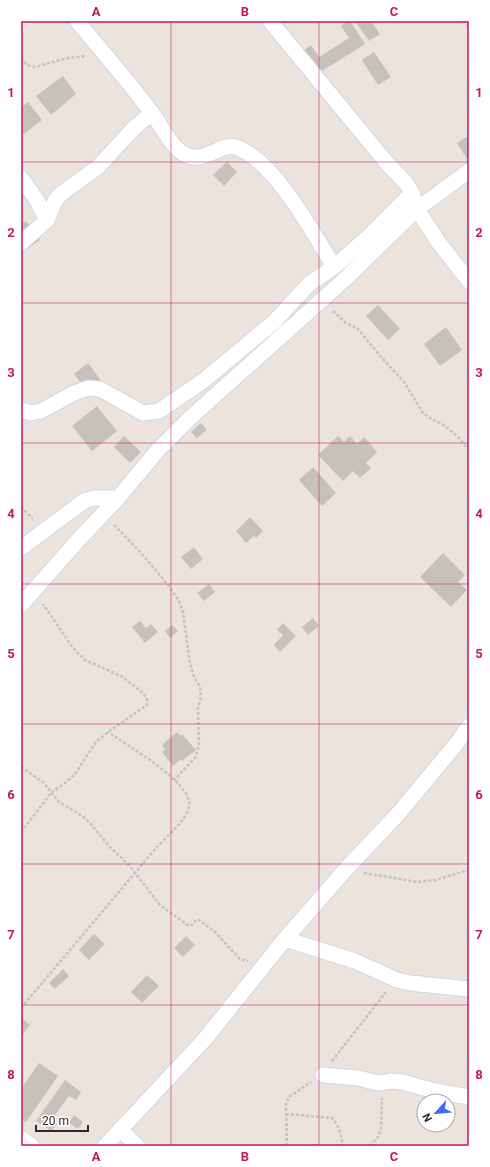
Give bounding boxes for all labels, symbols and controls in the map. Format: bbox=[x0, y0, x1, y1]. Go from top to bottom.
text: A bbox=[92, 4, 101, 19]
text: B bbox=[241, 4, 249, 19]
text: C bbox=[390, 4, 399, 19]
text: 1 bbox=[7, 85, 15, 100]
text: 1 bbox=[475, 85, 483, 100]
text: 2 bbox=[7, 225, 15, 240]
text: 2 bbox=[475, 225, 483, 240]
text: 3 bbox=[7, 365, 15, 380]
text: 3 bbox=[475, 365, 483, 380]
text: 4 bbox=[7, 506, 15, 521]
text: 4 bbox=[475, 506, 483, 521]
text: 5 bbox=[7, 646, 15, 661]
text: 5 bbox=[475, 646, 483, 661]
text: 6 bbox=[7, 787, 15, 802]
text: 6 bbox=[475, 787, 483, 802]
text: 7 bbox=[7, 927, 15, 942]
text: 7 bbox=[475, 927, 483, 942]
text: 8 bbox=[7, 1067, 15, 1082]
text: 8 bbox=[475, 1067, 483, 1082]
north arrow bbox=[416, 1093, 456, 1133]
scale bar bbox=[36, 1107, 88, 1133]
text: N bbox=[420, 1111, 435, 1124]
text: 20 m bbox=[42, 1114, 69, 1128]
text: A bbox=[92, 1149, 101, 1164]
text: B bbox=[241, 1149, 249, 1164]
text: C bbox=[390, 1149, 399, 1164]

